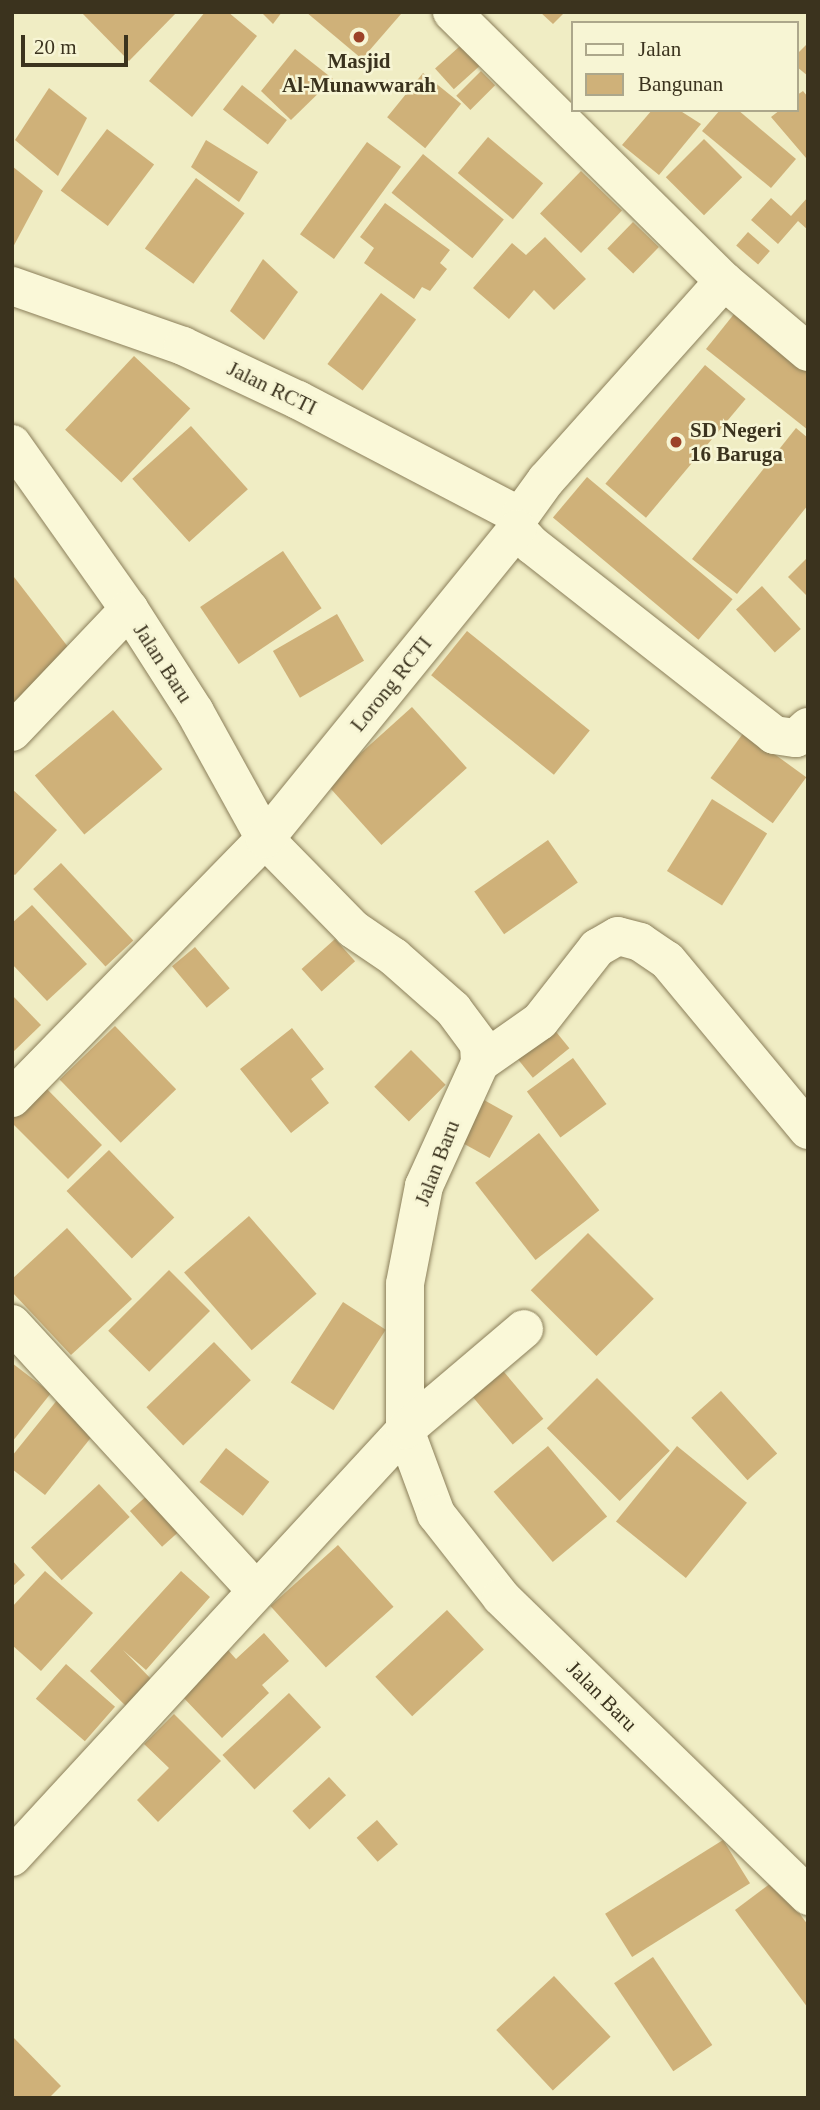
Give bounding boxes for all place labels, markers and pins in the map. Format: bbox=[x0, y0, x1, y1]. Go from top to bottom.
marker: Masjid Al-Munawwarah bbox=[351, 29, 367, 45]
place label: Masjid Al-Munawwarah bbox=[282, 48, 436, 98]
place label: SD Negeri 16 Baruga bbox=[690, 417, 783, 467]
marker: SD Negeri 16 Baruga bbox=[668, 434, 684, 450]

